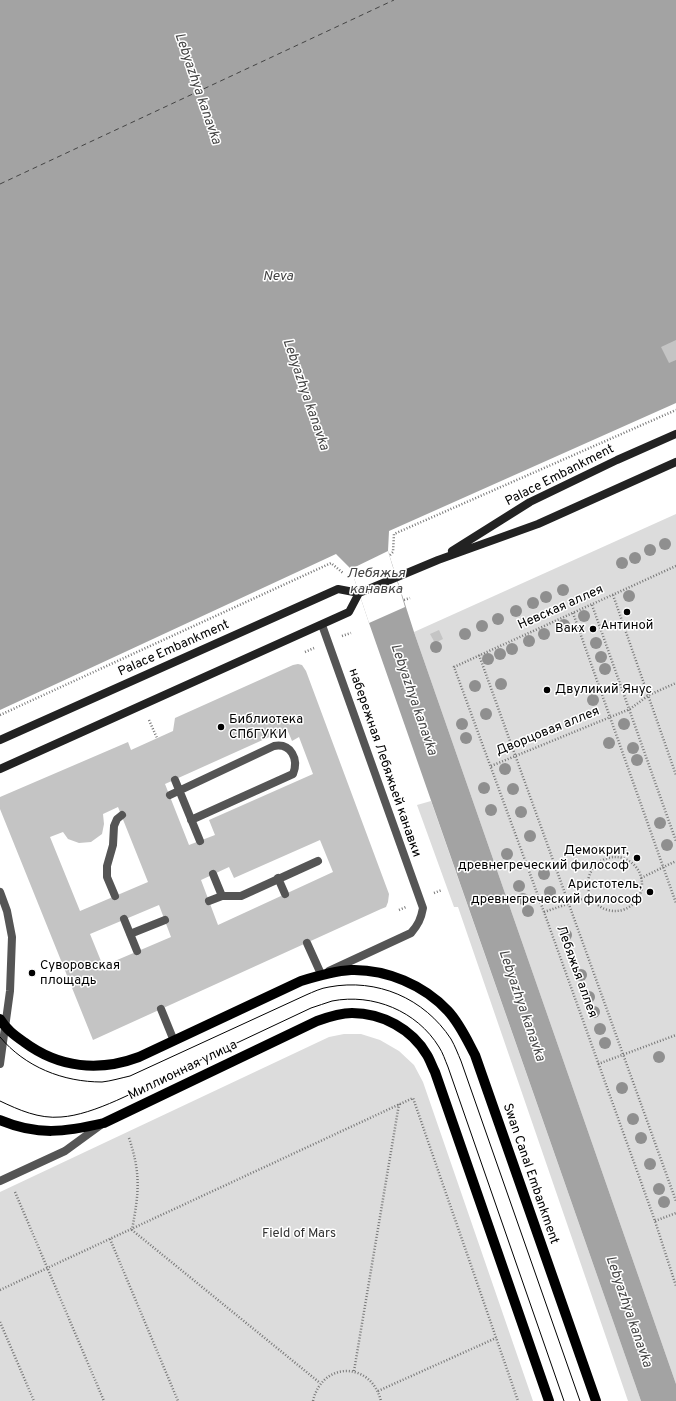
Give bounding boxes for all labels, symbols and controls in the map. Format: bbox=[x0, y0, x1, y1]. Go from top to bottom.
water label: Lebyazhya kanavka bbox=[170, 31, 224, 147]
water label: Neva bbox=[263, 269, 293, 285]
water label: Lebyazhya kanavka bbox=[278, 337, 332, 453]
street label: Palace Embankment bbox=[503, 442, 617, 510]
water label: Лебяжья канавка bbox=[347, 566, 405, 598]
street label: Невская аллея bbox=[516, 582, 606, 634]
marker: Антиной bbox=[622, 607, 632, 617]
street label: Palace Embankment bbox=[116, 618, 232, 680]
place label: Антиной bbox=[600, 618, 654, 634]
place label: Вакх bbox=[555, 621, 585, 637]
marker: Вакх bbox=[588, 624, 598, 634]
water label: Lebyazhya kanavka bbox=[386, 642, 440, 758]
street label: набережная Лебяжьей канавки bbox=[344, 667, 424, 859]
place label: Двуликий Янус bbox=[555, 682, 652, 698]
marker: Двуликий Янус bbox=[542, 685, 552, 695]
street label: Дворцовая аллея bbox=[494, 704, 602, 760]
place label: Библиотека СПбГУКИ bbox=[229, 712, 303, 743]
marker: Библиотека СПбГУКИ bbox=[216, 722, 226, 732]
place label: Демокрит, древнегреческий философ bbox=[458, 843, 629, 874]
marker: Демокрит, древнегреческий философ bbox=[632, 853, 642, 863]
place label: Аристотель, древнегреческий философ bbox=[471, 877, 642, 908]
marker: Аристотель, древнегреческий философ bbox=[645, 887, 655, 897]
street label: Лебяжья аллея bbox=[552, 924, 600, 1020]
water label: Lebyazhya kanavka bbox=[494, 948, 548, 1064]
place label: Суворовская площадь bbox=[40, 958, 120, 989]
marker: Суворовская площадь bbox=[27, 968, 37, 978]
street label: Миллионная улица bbox=[126, 1038, 240, 1104]
street label: Swan Canal Embankment bbox=[499, 1102, 561, 1246]
park label: Field of Mars bbox=[262, 1226, 336, 1242]
water label: Lebyazhya kanavka bbox=[601, 1254, 655, 1370]

